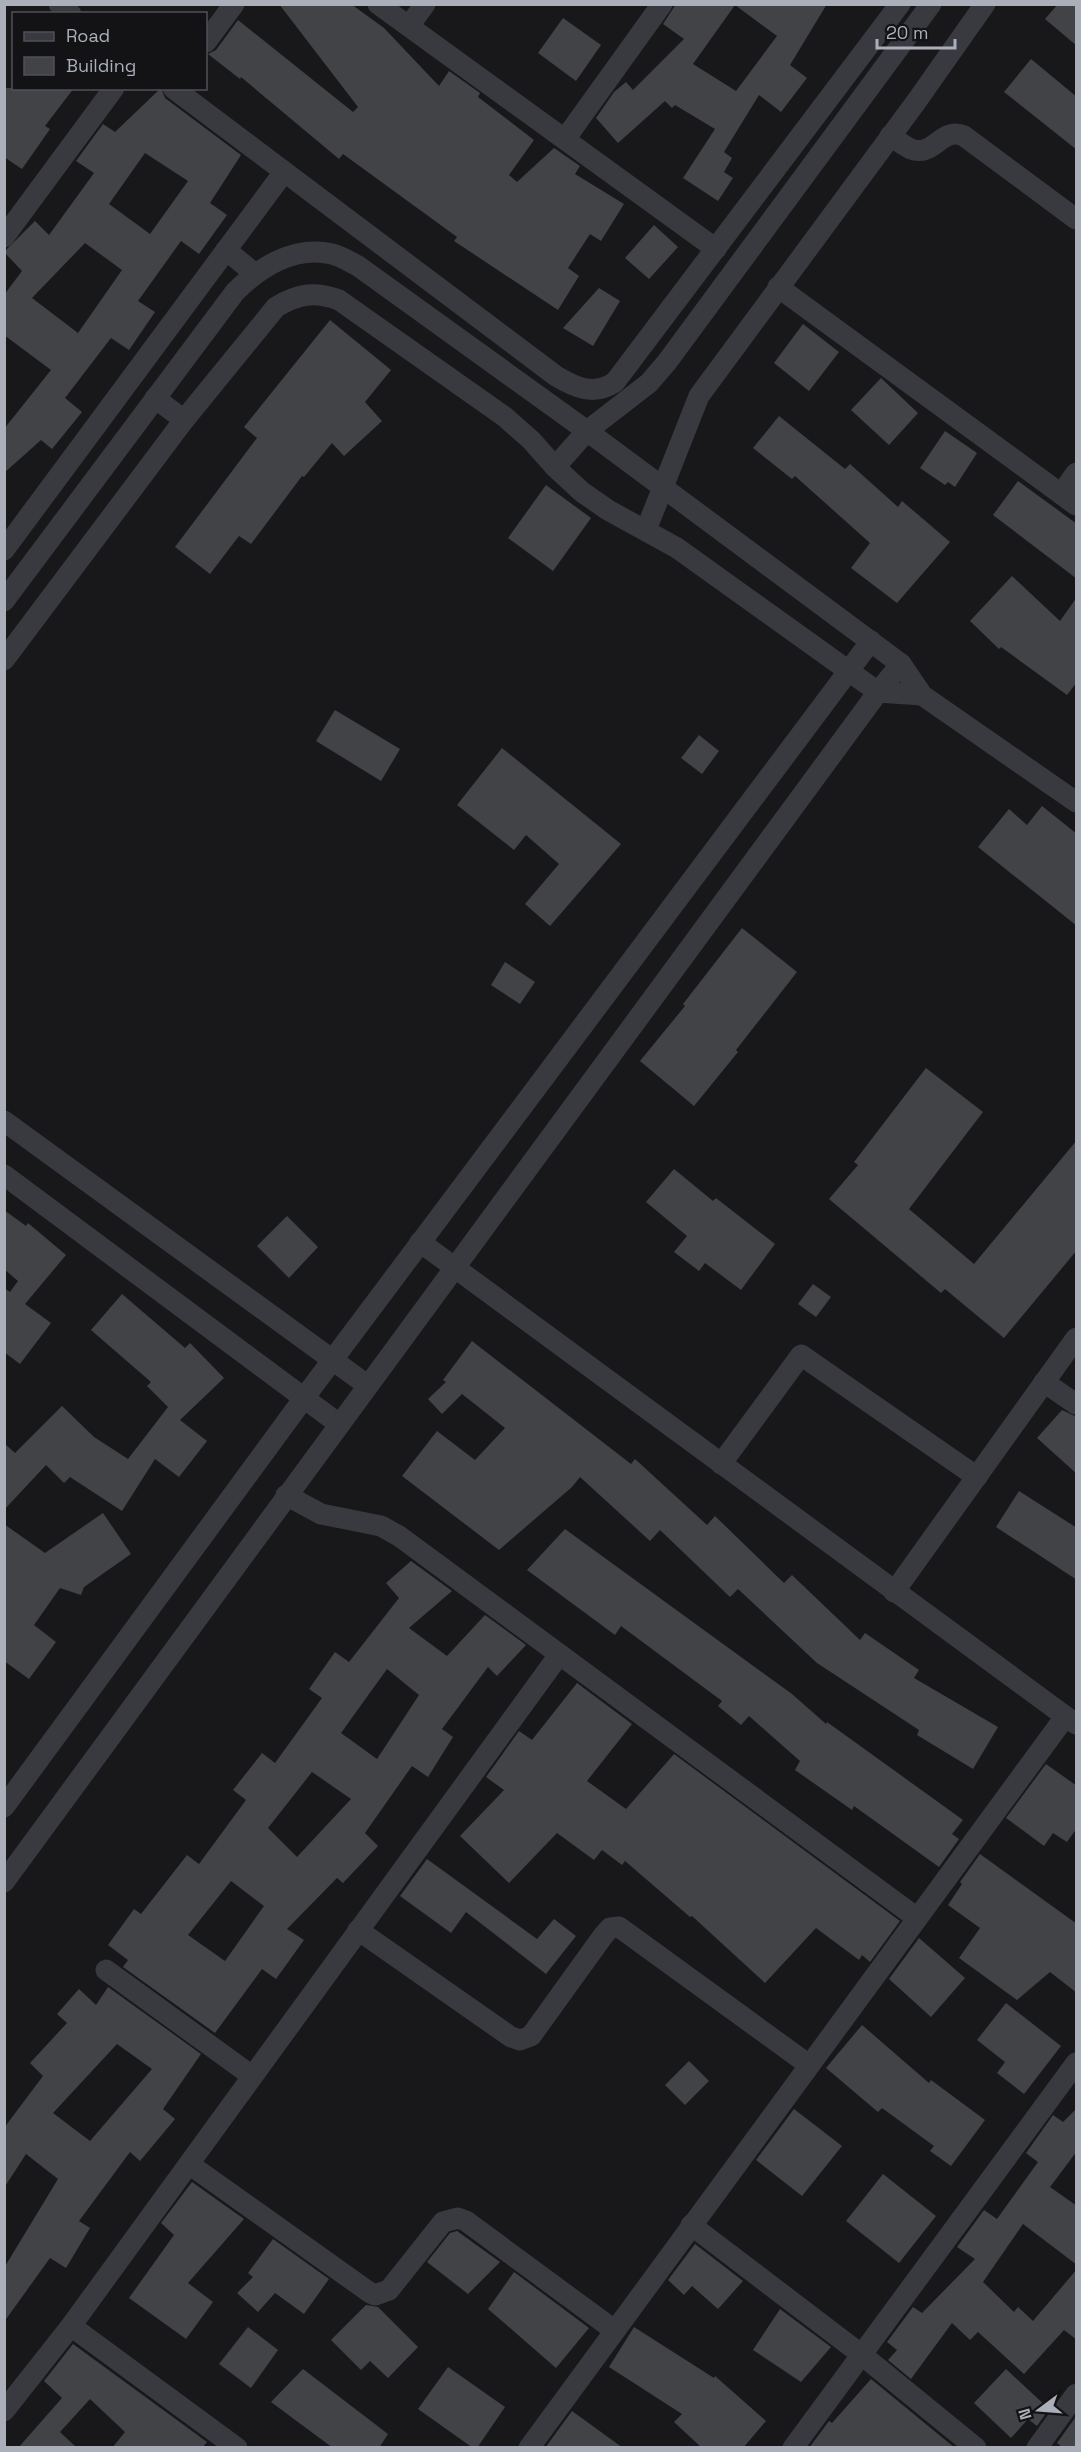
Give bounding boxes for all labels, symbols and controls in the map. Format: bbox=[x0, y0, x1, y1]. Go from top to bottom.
legend bbox=[12, 12, 207, 90]
scale bar bbox=[877, 12, 955, 50]
text: 20 m bbox=[886, 21, 929, 44]
text: Road bbox=[66, 24, 110, 47]
text: Building bbox=[66, 54, 136, 77]
north arrow bbox=[1009, 2380, 1069, 2440]
text: N bbox=[1013, 2406, 1037, 2422]

